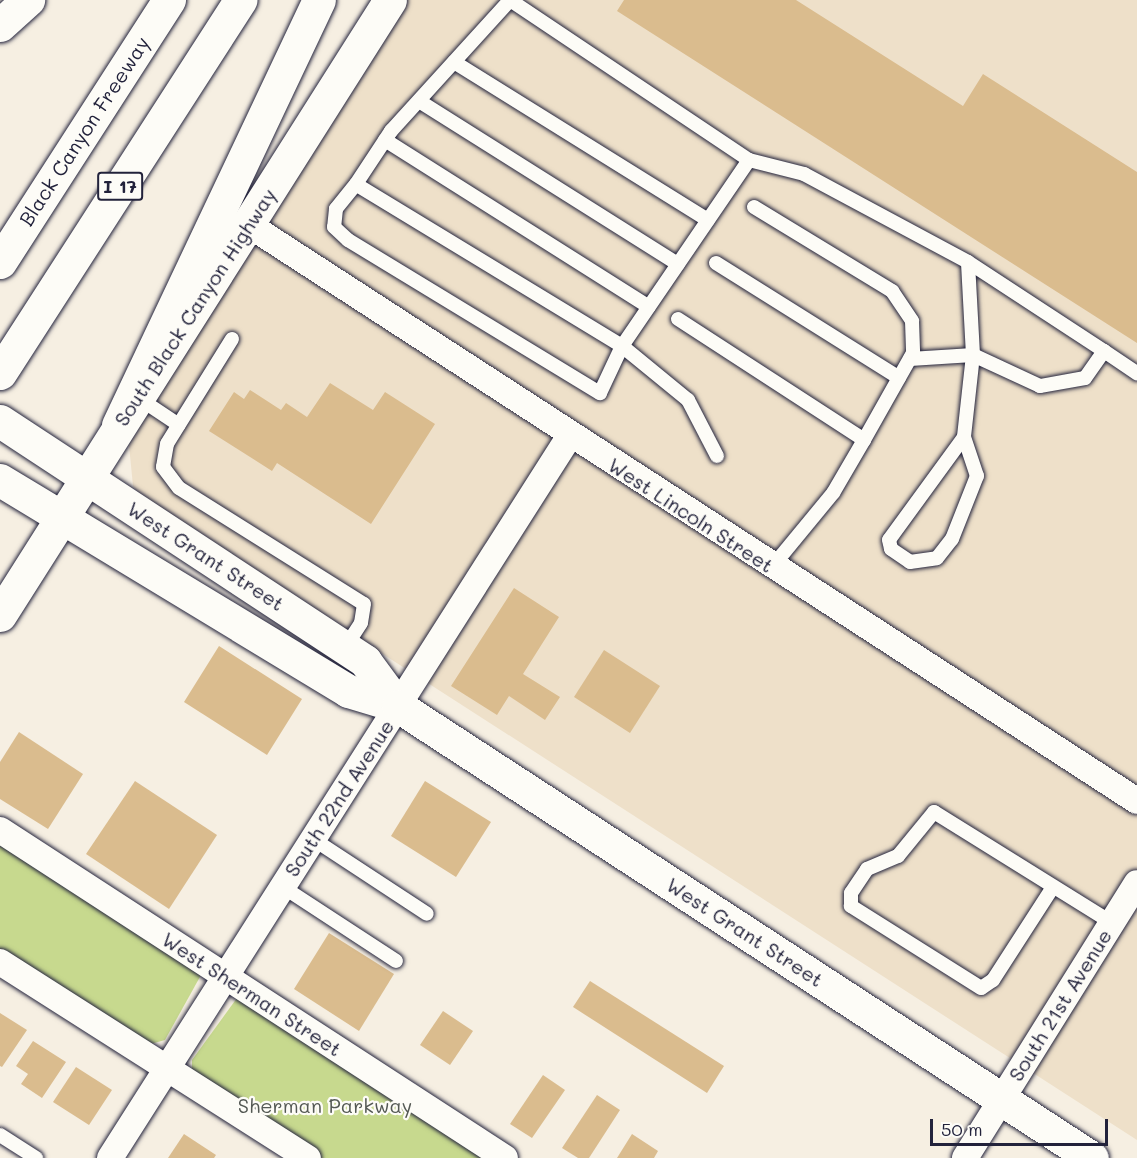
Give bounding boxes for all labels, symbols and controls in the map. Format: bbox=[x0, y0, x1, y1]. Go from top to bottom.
street label: Black Canyon Freeway bbox=[14, 32, 154, 230]
road number: I 17 bbox=[96, 171, 144, 201]
street label: South Black Canyon Highway bbox=[109, 184, 281, 430]
street label: West Lincoln Street bbox=[604, 453, 778, 577]
street label: West Grant Street bbox=[123, 496, 289, 616]
street label: South 22nd Avenue bbox=[279, 715, 399, 881]
street label: West Grant Street bbox=[662, 872, 828, 992]
street label: South 21st Avenue bbox=[1004, 925, 1116, 1085]
street label: West Sherman Street bbox=[158, 927, 346, 1061]
park label: Sherman Parkway bbox=[238, 1093, 412, 1117]
scale bar bbox=[933, 1107, 1112, 1145]
text: 50 m bbox=[941, 1117, 983, 1141]

